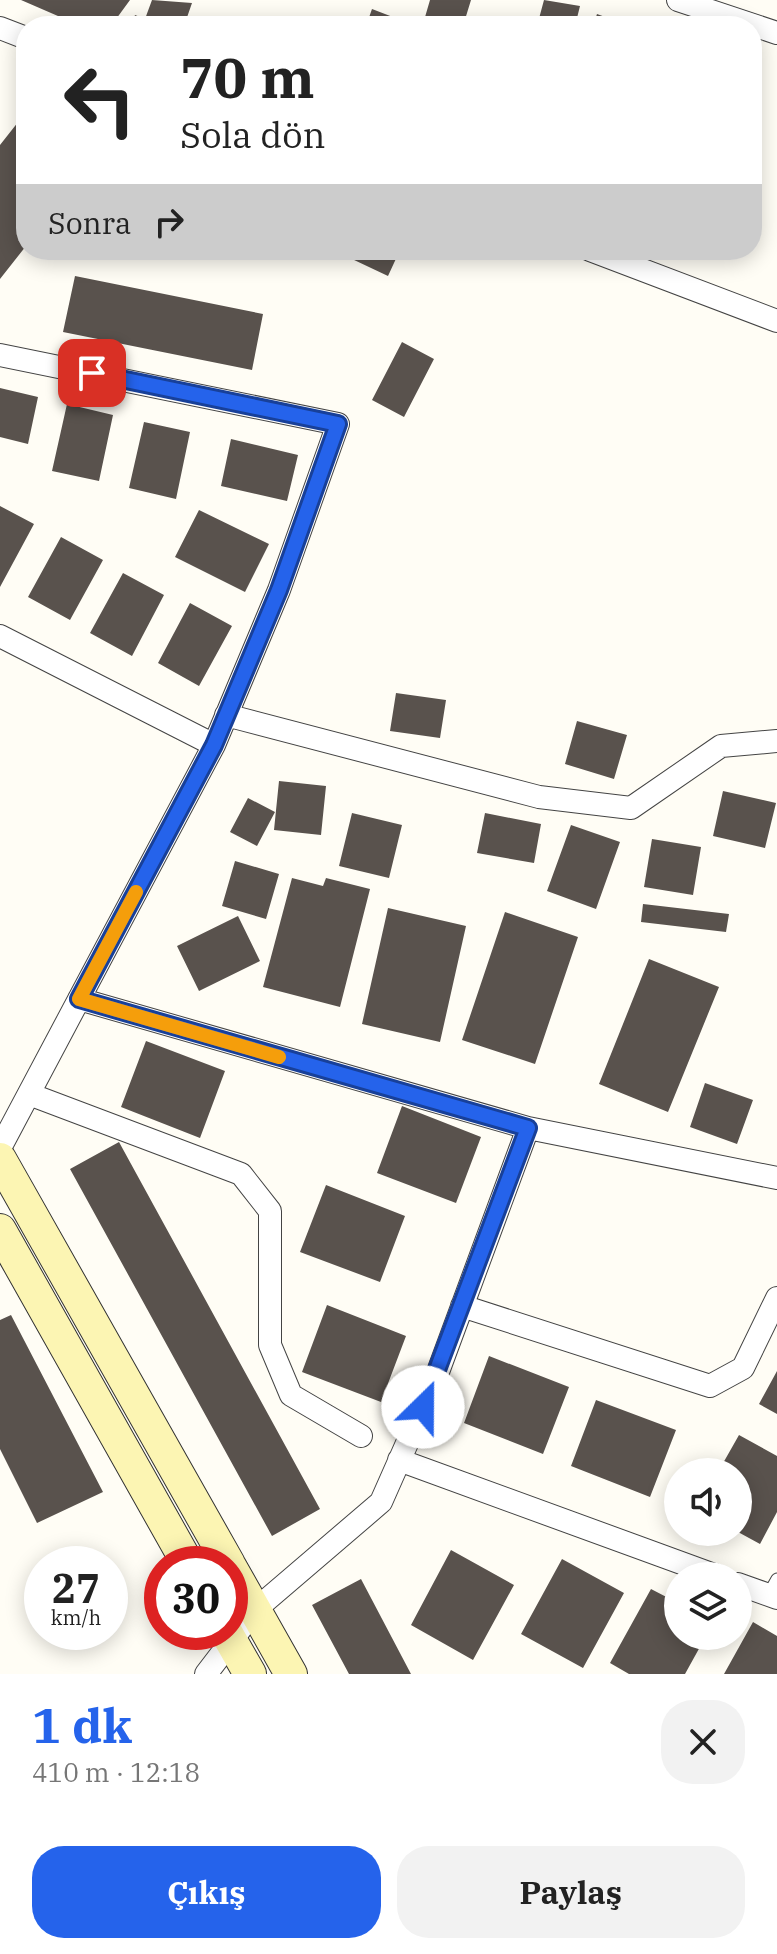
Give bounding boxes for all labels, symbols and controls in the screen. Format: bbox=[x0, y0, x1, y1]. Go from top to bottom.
text: 70 m bbox=[180, 41, 315, 113]
icon: left bbox=[48, 48, 152, 152]
text: Sola dön bbox=[180, 111, 325, 158]
icon: right bbox=[147, 200, 191, 244]
text: Sonra bbox=[48, 203, 131, 242]
pin bbox=[58, 339, 126, 407]
icon: arrive bbox=[70, 351, 114, 395]
position arrow bbox=[381, 1365, 465, 1449]
map controls bbox=[664, 1458, 752, 1650]
button: sound bbox=[664, 1458, 752, 1546]
speed limit sign: 30 bbox=[144, 1546, 248, 1650]
text: 27 bbox=[52, 1562, 100, 1614]
button: layers bbox=[664, 1562, 752, 1650]
text: km/h bbox=[51, 1604, 101, 1631]
text: 1 dk bbox=[32, 1694, 132, 1756]
button: close bbox=[661, 1700, 745, 1784]
text: 410 m · 12:18 bbox=[32, 1755, 200, 1789]
button: Çıkış bbox=[32, 1846, 381, 1938]
button: Paylaş bbox=[397, 1846, 745, 1938]

